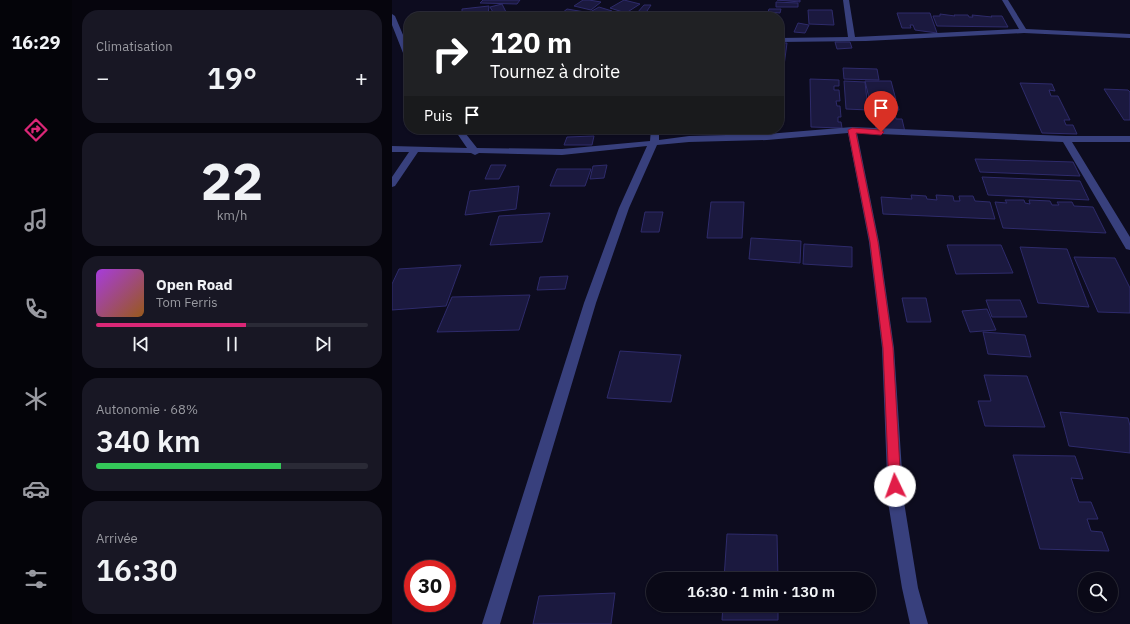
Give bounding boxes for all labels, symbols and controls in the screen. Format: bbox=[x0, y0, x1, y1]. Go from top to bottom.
text: 120 m bbox=[490, 24, 572, 61]
icon: right bbox=[424, 28, 476, 80]
text: 16:29 bbox=[11, 31, 61, 54]
text: Climatisation bbox=[96, 38, 173, 55]
text: 19° bbox=[207, 58, 257, 97]
text: Tournez à droite bbox=[490, 60, 620, 83]
text: − bbox=[96, 63, 109, 92]
text: + bbox=[355, 63, 368, 92]
pin bbox=[864, 91, 898, 132]
icon: arrive bbox=[870, 97, 892, 119]
icon: arrive bbox=[461, 104, 483, 126]
text: Puis bbox=[424, 106, 453, 125]
icon: directions bbox=[22, 116, 50, 144]
text: 22 bbox=[201, 147, 263, 214]
icon: music bbox=[22, 206, 50, 234]
text: km/h bbox=[217, 207, 247, 224]
text: Open Road bbox=[156, 275, 233, 294]
text: Tom Ferris bbox=[156, 294, 218, 311]
icon: phone bbox=[22, 295, 50, 323]
icon: previous bbox=[130, 333, 152, 355]
icon: pause bbox=[221, 333, 243, 355]
icon: next bbox=[312, 333, 334, 355]
icon: climate bbox=[22, 385, 50, 413]
text: Autonomie · 68% bbox=[96, 401, 198, 418]
text: 340 km bbox=[96, 421, 201, 460]
position arrow bbox=[874, 465, 916, 507]
icon: car bbox=[22, 475, 50, 503]
text: Arrivée bbox=[96, 530, 138, 547]
text: 16:30 bbox=[96, 550, 178, 589]
speed limit sign: 30 bbox=[404, 560, 456, 612]
icon: filters bbox=[22, 565, 50, 593]
map controls bbox=[1078, 572, 1118, 612]
button: search bbox=[1078, 572, 1118, 612]
text: 16:30 · 1 min · 130 m bbox=[687, 582, 835, 601]

